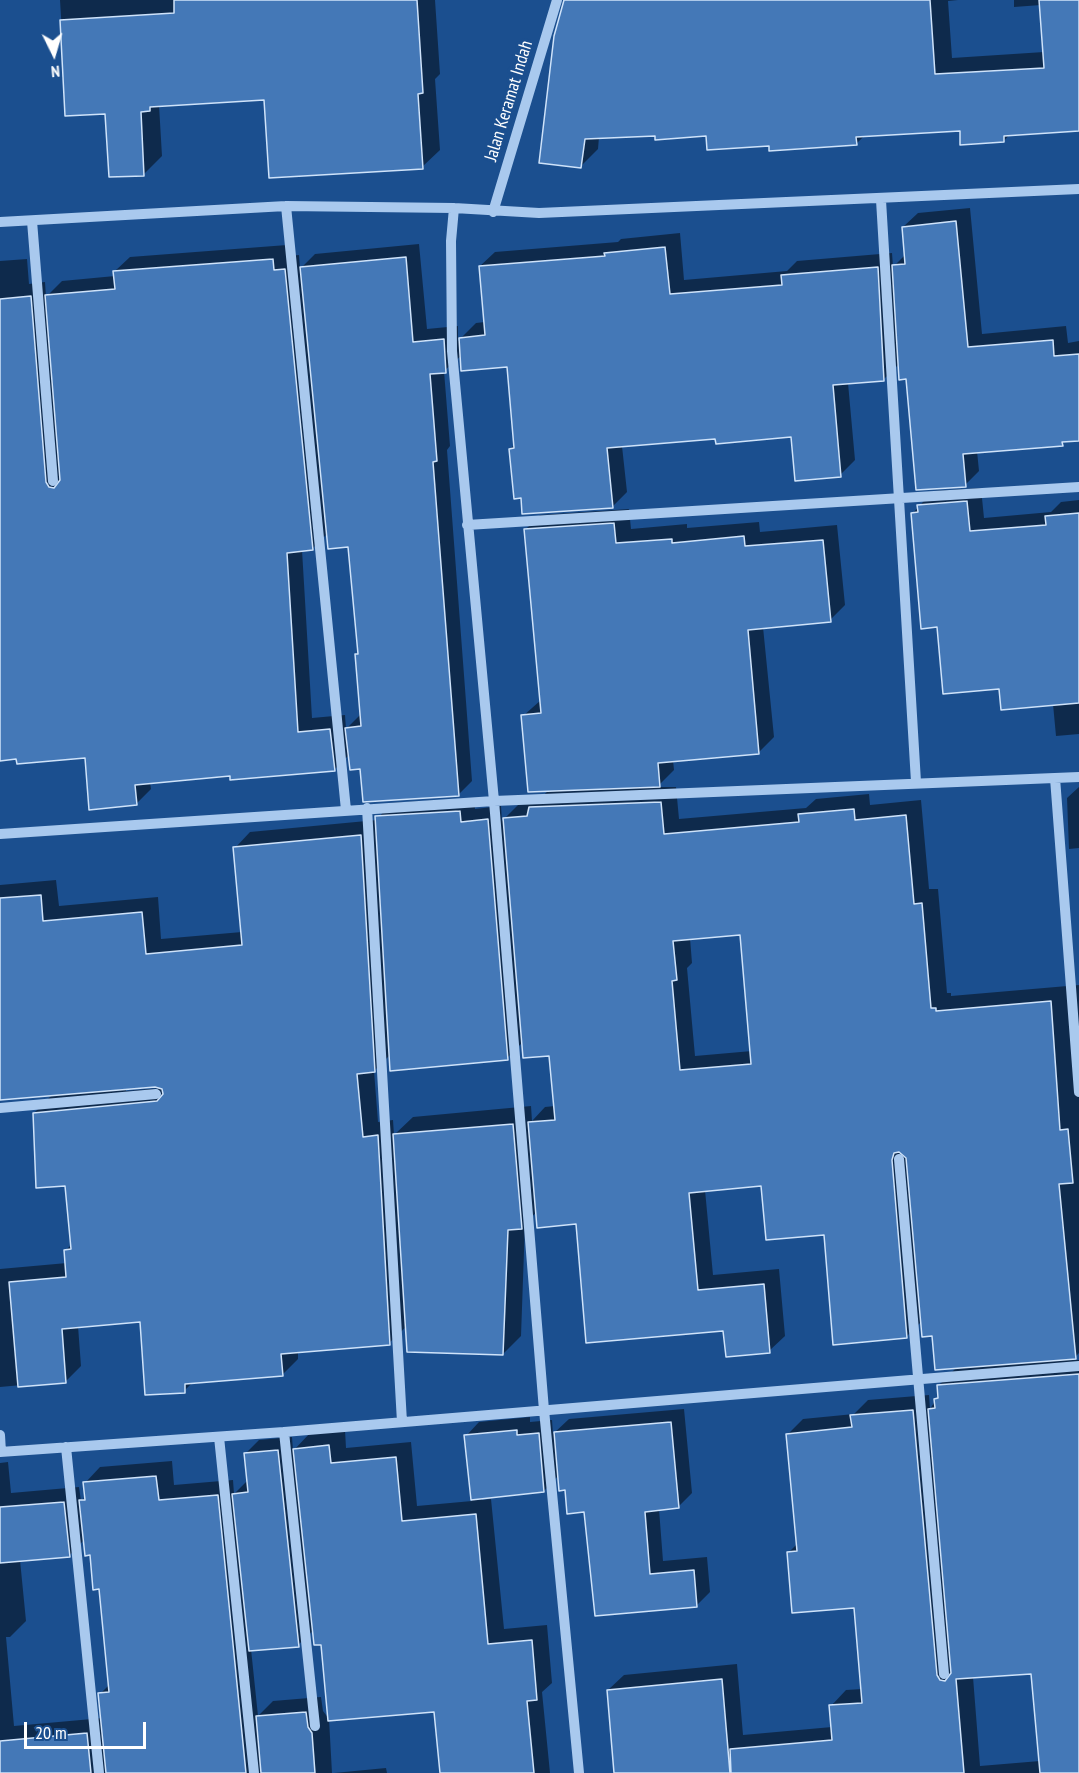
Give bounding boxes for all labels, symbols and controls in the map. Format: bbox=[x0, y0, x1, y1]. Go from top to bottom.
north arrow bbox=[24, 24, 84, 84]
street label: Jalan Keramat Indah bbox=[480, 38, 538, 164]
text: N bbox=[50, 62, 61, 82]
scale bar bbox=[27, 1710, 148, 1748]
text: 20 m bbox=[35, 1721, 67, 1744]

